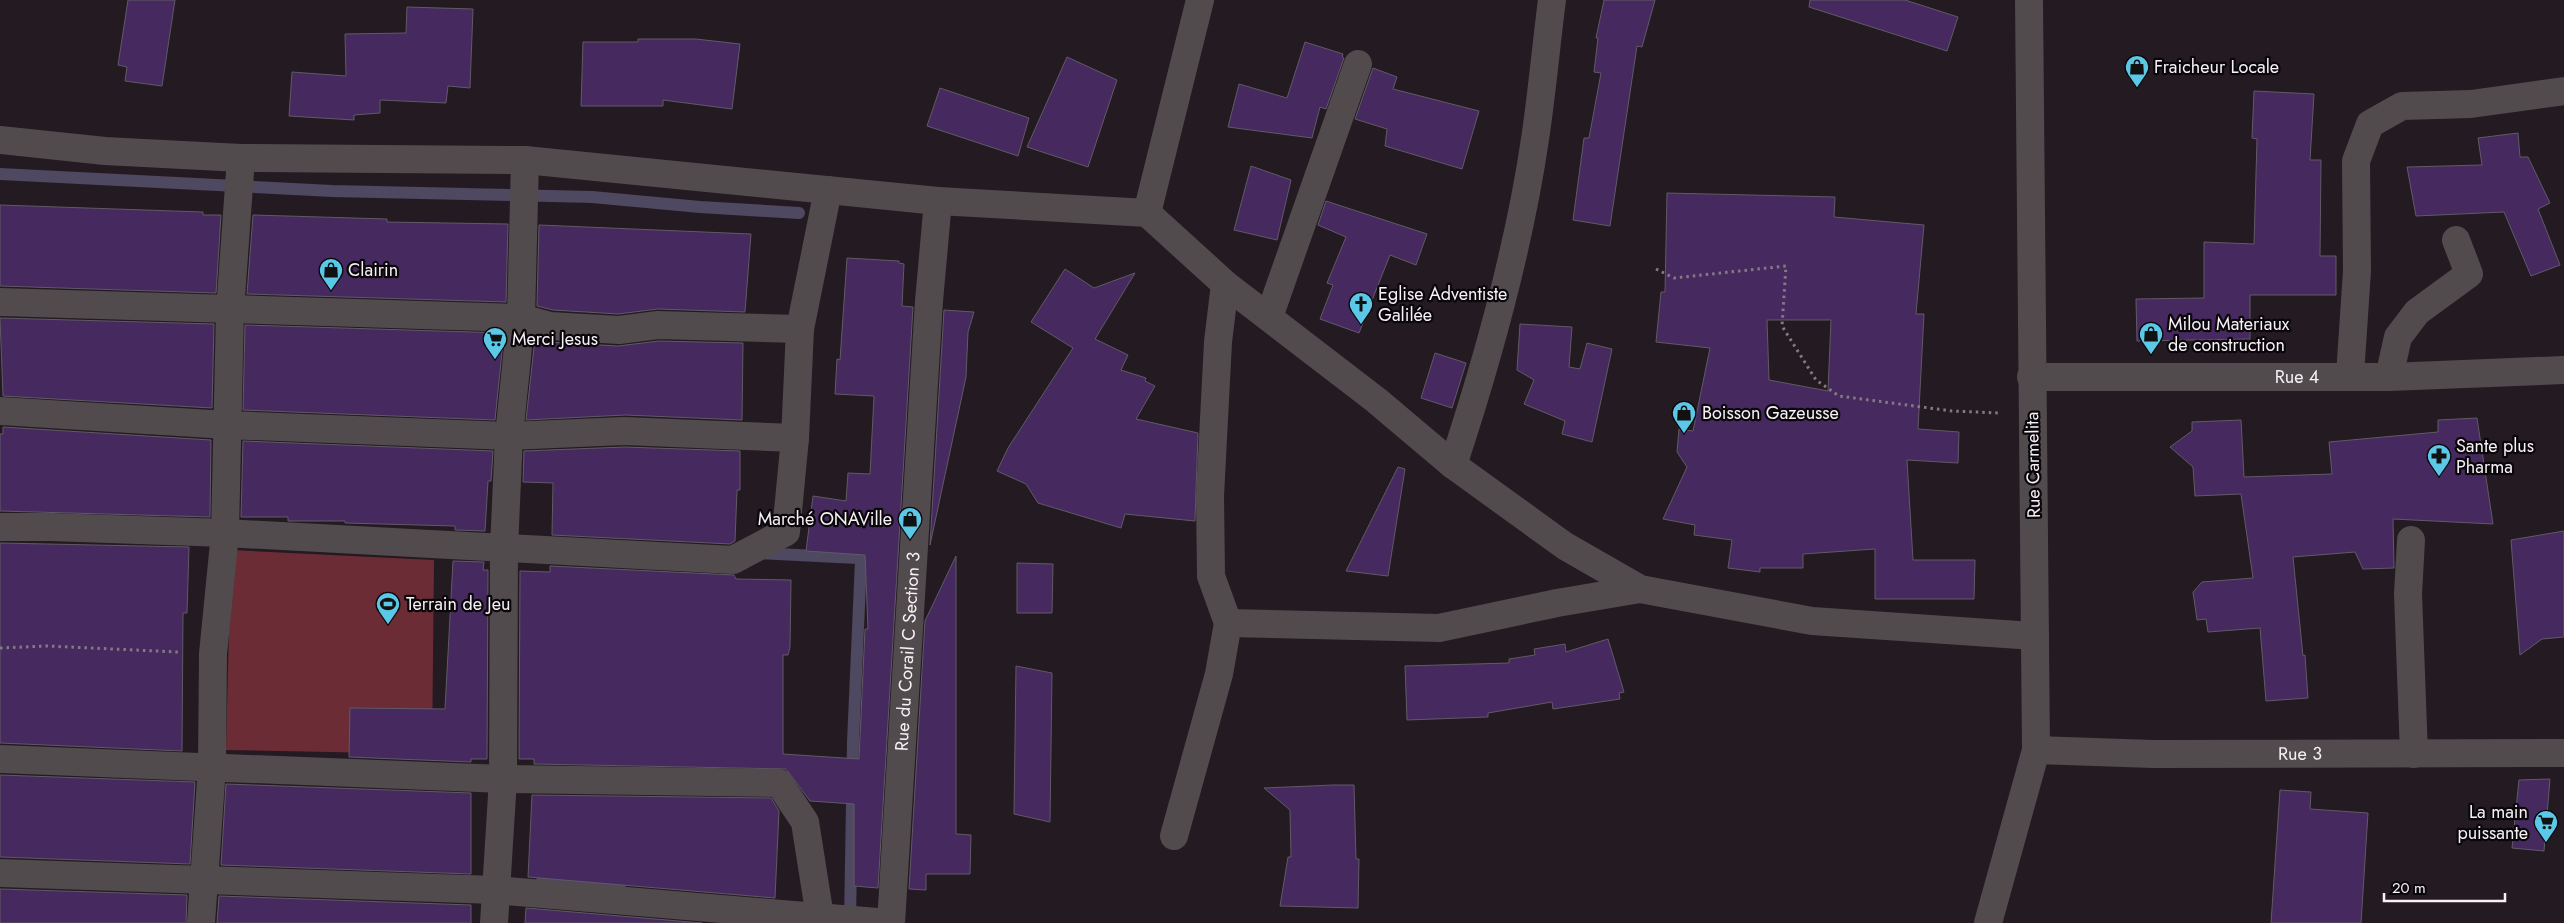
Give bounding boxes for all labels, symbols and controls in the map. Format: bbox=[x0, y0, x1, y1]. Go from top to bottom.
shop icon: Fraicheur Locale bbox=[2124, 54, 2150, 88]
place label: Fraicheur Locale bbox=[2154, 54, 2279, 80]
shop icon: Clairin bbox=[318, 257, 344, 291]
place label: Clairin bbox=[348, 257, 398, 283]
place label: Eglise Adventiste Galilée bbox=[1378, 281, 1507, 328]
church icon: Eglise Adventiste Galilée bbox=[1348, 291, 1374, 325]
place label: Milou Materiaux de construction bbox=[2168, 311, 2290, 358]
shop icon: Milou Materiaux de construction bbox=[2138, 321, 2164, 355]
supermarket icon: Merci Jesus bbox=[482, 326, 508, 360]
place label: Merci Jesus bbox=[512, 326, 598, 352]
street label: Rue 4 bbox=[2275, 364, 2319, 390]
shop icon: Boisson Gazeusse bbox=[1671, 400, 1697, 434]
place label: Boisson Gazeusse bbox=[1702, 400, 1839, 426]
street label: Rue Carmelita bbox=[2019, 412, 2047, 518]
place label: Sante plus Pharma bbox=[2456, 433, 2534, 480]
pharmacy icon: Sante plus Pharma bbox=[2426, 443, 2452, 477]
place label: Marché ONAVille bbox=[758, 506, 892, 532]
shop icon: Marché ONAVille bbox=[897, 506, 923, 540]
street label: Rue du Corail C Section 3 bbox=[889, 551, 927, 752]
sports icon: Terrain de Jeu bbox=[375, 591, 401, 625]
place label: Terrain de Jeu bbox=[406, 591, 510, 617]
street label: Rue 3 bbox=[2278, 741, 2322, 767]
place label: La main puissante bbox=[2457, 799, 2528, 846]
supermarket icon: La main puissante bbox=[2533, 809, 2559, 843]
scale bar bbox=[2384, 870, 2505, 902]
text: 20 m bbox=[2392, 877, 2426, 899]

